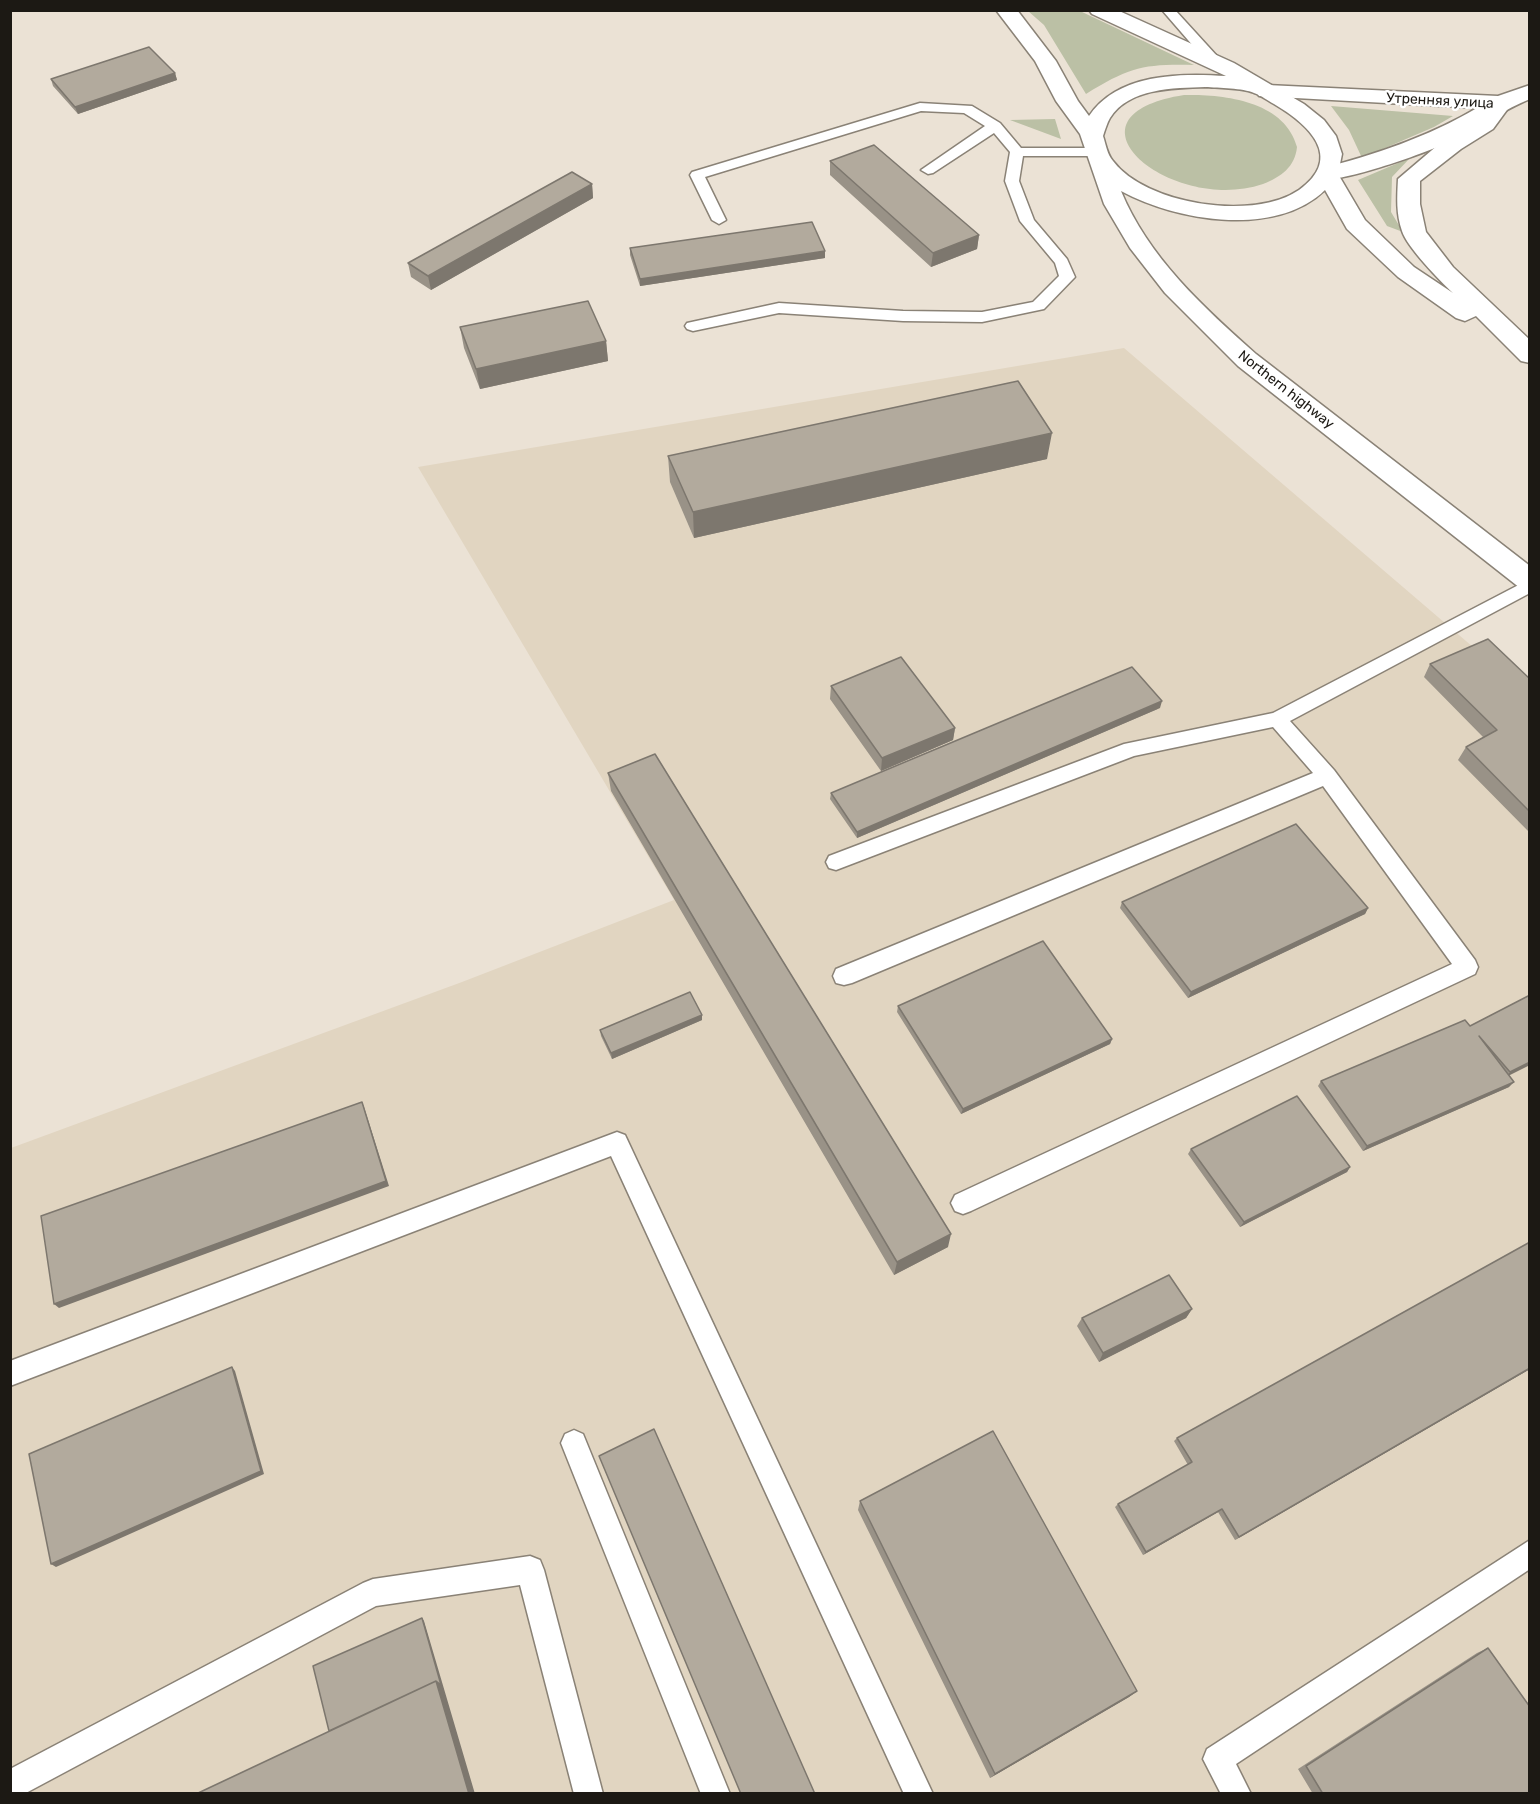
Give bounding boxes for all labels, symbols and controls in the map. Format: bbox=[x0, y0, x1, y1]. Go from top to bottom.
street label: Утренняя улица bbox=[1386, 90, 1494, 112]
street label: Northern highway bbox=[1235, 347, 1337, 433]

